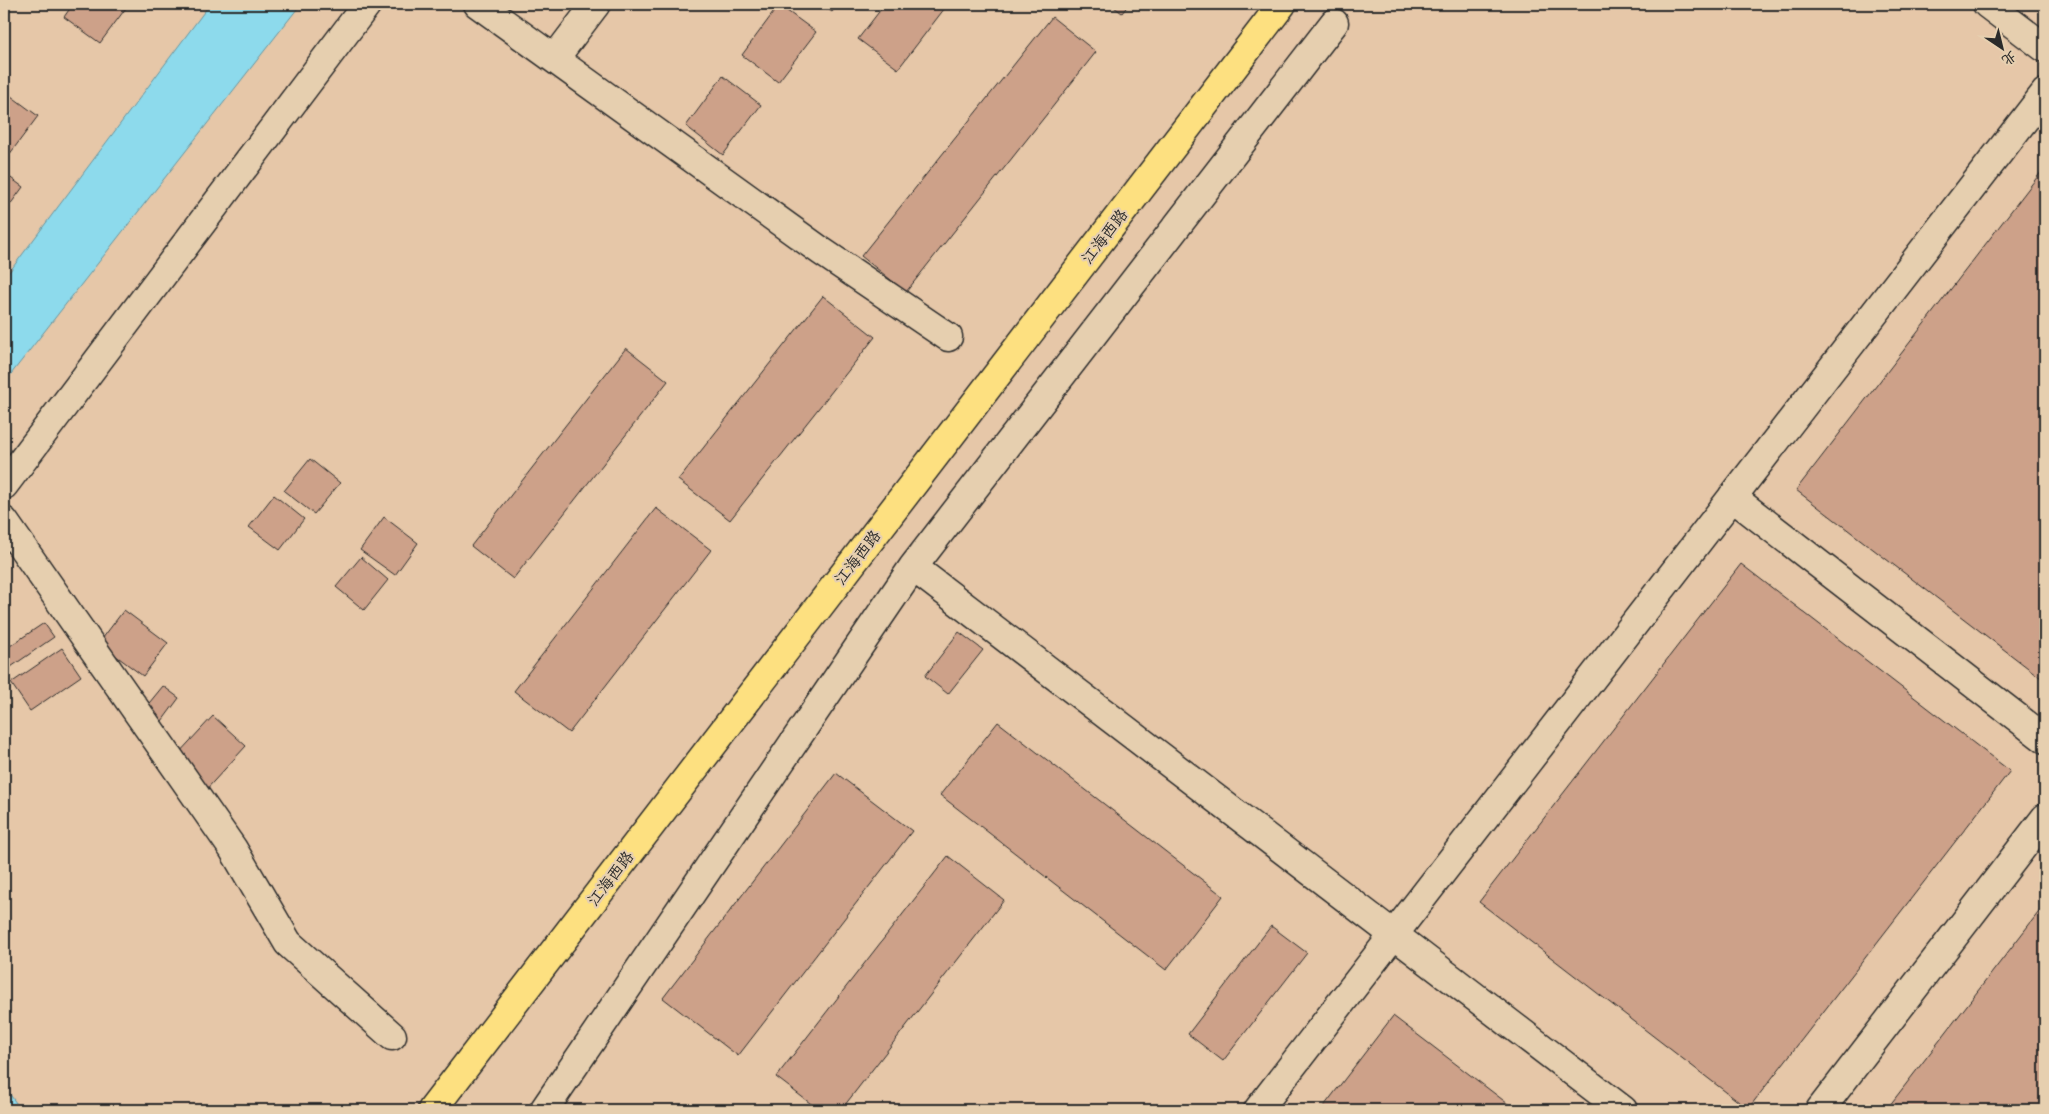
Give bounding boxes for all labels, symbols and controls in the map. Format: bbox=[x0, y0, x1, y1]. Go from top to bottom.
north arrow bbox=[1976, 22, 2026, 72]
text: 北 bbox=[1997, 45, 2020, 69]
street label: 江海西路 bbox=[1077, 205, 1135, 270]
street label: 江海西路 bbox=[830, 526, 888, 591]
street label: 江海西路 bbox=[583, 847, 641, 912]

